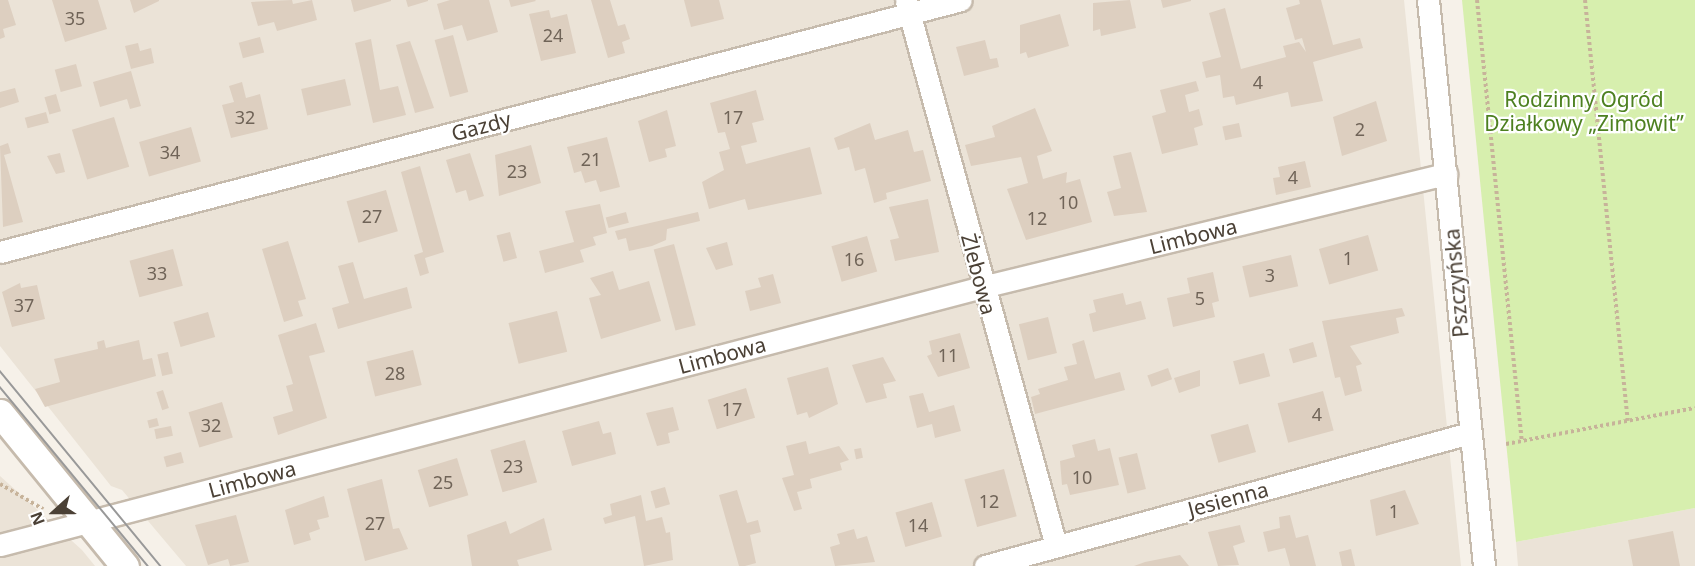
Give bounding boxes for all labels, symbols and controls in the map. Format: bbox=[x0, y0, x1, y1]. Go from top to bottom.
house number: 35 bbox=[65, 7, 85, 29]
house number: 24 bbox=[543, 24, 563, 46]
house number: 4 bbox=[1253, 71, 1263, 93]
park label: Rodzinny Ogród Działkowy „Zimowit” bbox=[1484, 86, 1684, 136]
house number: 32 bbox=[235, 106, 255, 128]
street label: Gazdy bbox=[448, 106, 514, 146]
house number: 17 bbox=[723, 106, 743, 128]
house number: 2 bbox=[1355, 118, 1365, 140]
house number: 34 bbox=[160, 141, 180, 163]
house number: 21 bbox=[581, 148, 601, 170]
house number: 23 bbox=[507, 160, 527, 182]
house number: 4 bbox=[1288, 166, 1298, 188]
house number: 10 bbox=[1058, 191, 1078, 213]
house number: 27 bbox=[362, 205, 382, 227]
house number: 12 bbox=[1027, 207, 1047, 229]
street label: Limbowa bbox=[1147, 213, 1239, 259]
street label: Pszczyńska bbox=[1439, 227, 1473, 339]
street label: Żlebowa bbox=[956, 231, 1002, 317]
house number: 1 bbox=[1343, 247, 1353, 269]
house number: 16 bbox=[844, 248, 864, 270]
house number: 33 bbox=[147, 262, 167, 284]
house number: 3 bbox=[1265, 264, 1275, 286]
house number: 5 bbox=[1195, 287, 1205, 309]
house number: 37 bbox=[14, 294, 34, 316]
street label: Limbowa bbox=[675, 331, 769, 379]
house number: 11 bbox=[938, 344, 958, 366]
house number: 28 bbox=[385, 362, 405, 384]
house number: 17 bbox=[722, 398, 742, 420]
house number: 4 bbox=[1312, 403, 1322, 425]
house number: 32 bbox=[201, 414, 221, 436]
street label: Limbowa bbox=[205, 455, 299, 503]
house number: 23 bbox=[503, 455, 523, 477]
house number: 10 bbox=[1072, 466, 1092, 488]
house number: 25 bbox=[433, 471, 453, 493]
street label: Jesienna bbox=[1185, 476, 1271, 522]
north arrow bbox=[24, 482, 84, 542]
house number: 12 bbox=[979, 490, 999, 512]
house number: 1 bbox=[1389, 500, 1399, 522]
text: N bbox=[25, 508, 50, 528]
house number: 27 bbox=[365, 512, 385, 534]
house number: 14 bbox=[908, 514, 928, 536]

